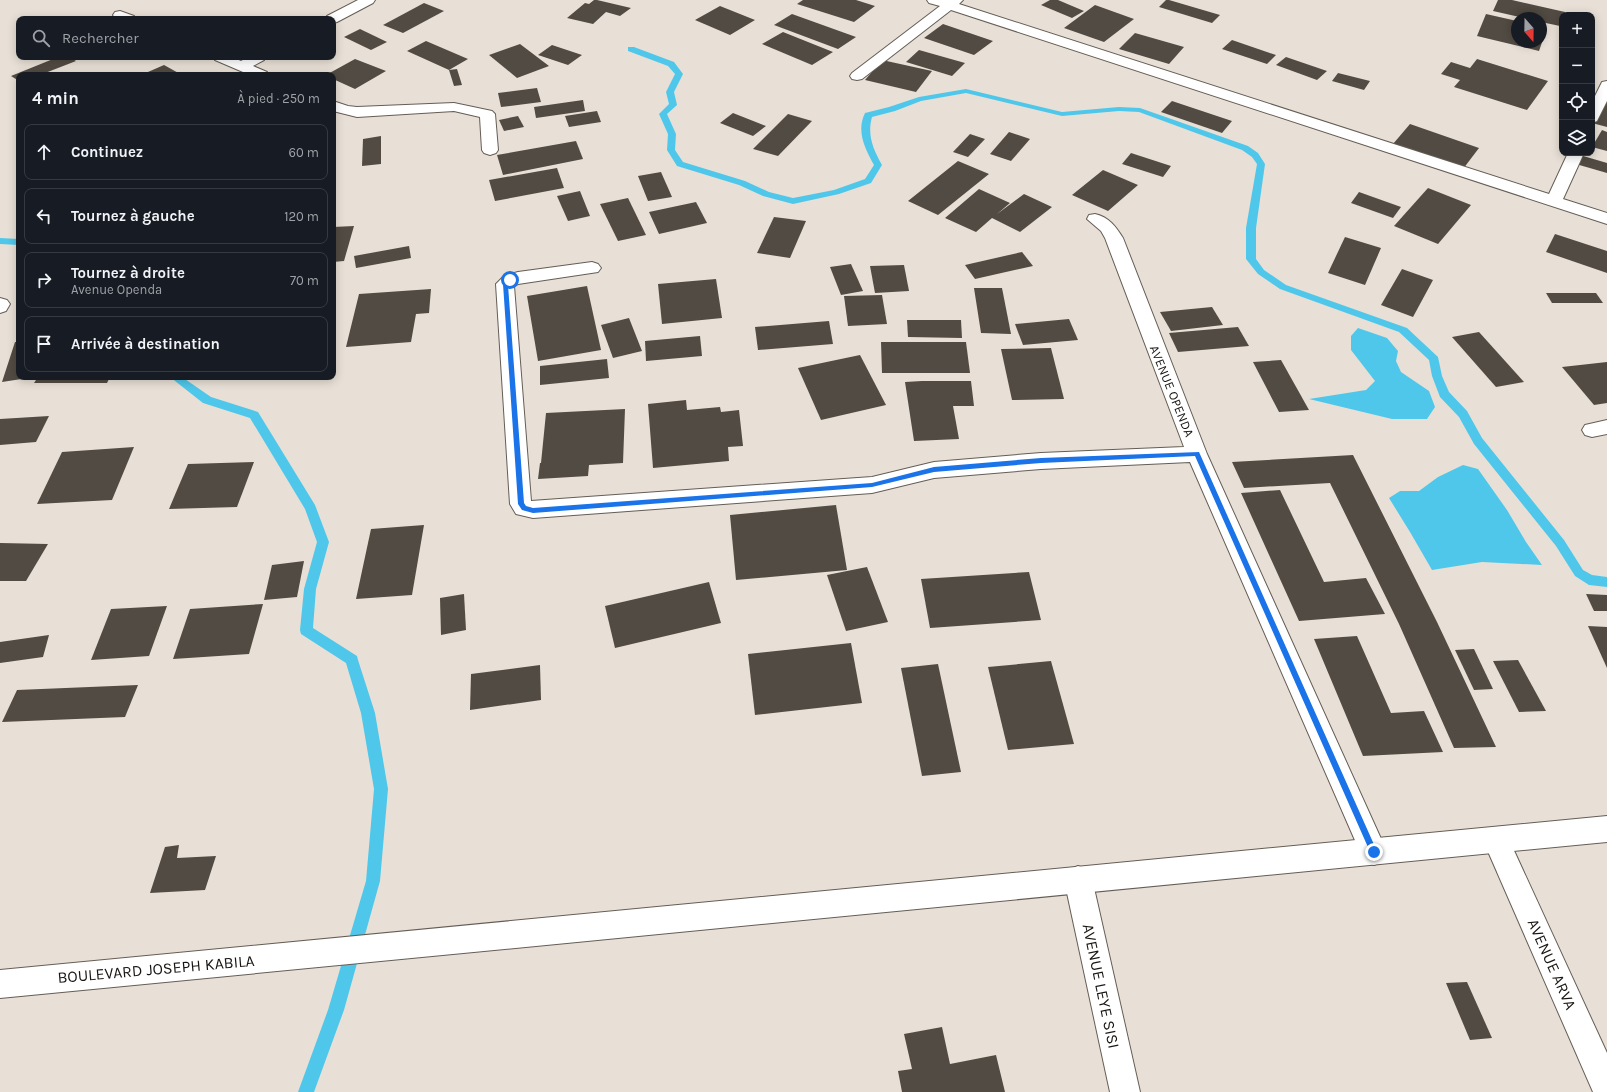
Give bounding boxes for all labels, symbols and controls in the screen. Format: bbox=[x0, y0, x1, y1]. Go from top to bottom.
north arrow bbox=[1511, 12, 1547, 48]
map controls bbox=[1559, 12, 1595, 156]
button: + bbox=[1559, 12, 1595, 48]
search box bbox=[16, 16, 336, 60]
icon: search bbox=[30, 27, 52, 49]
text: Rechercher bbox=[62, 29, 139, 47]
button: − bbox=[1559, 48, 1595, 84]
button: locate bbox=[1559, 84, 1595, 120]
text: 4 min bbox=[32, 88, 79, 108]
text: À pied · 250 m bbox=[237, 91, 320, 106]
button: layers bbox=[1559, 120, 1595, 156]
icon: ahead bbox=[33, 141, 55, 163]
text: Continuez bbox=[71, 143, 143, 161]
text: 60 m bbox=[289, 145, 319, 160]
icon: left bbox=[33, 205, 55, 227]
text: Tournez à gauche bbox=[71, 207, 195, 225]
text: 120 m bbox=[284, 209, 319, 224]
text: Tournez à droite bbox=[71, 264, 185, 282]
icon: right bbox=[33, 269, 55, 291]
route start bbox=[501, 271, 519, 289]
text: 70 m bbox=[290, 273, 319, 288]
text: Avenue Openda bbox=[71, 282, 162, 297]
icon: arrive bbox=[33, 333, 55, 355]
text: Arrivée à destination bbox=[71, 335, 220, 353]
street label: AVENUE OPENDA bbox=[1147, 343, 1197, 439]
route end bbox=[1365, 843, 1383, 861]
street label: AVENUE ARVA bbox=[1523, 916, 1581, 1012]
street label: AVENUE LEYE SISI bbox=[1078, 922, 1124, 1050]
street label: BOULEVARD JOSEPH KABILA bbox=[57, 951, 255, 987]

